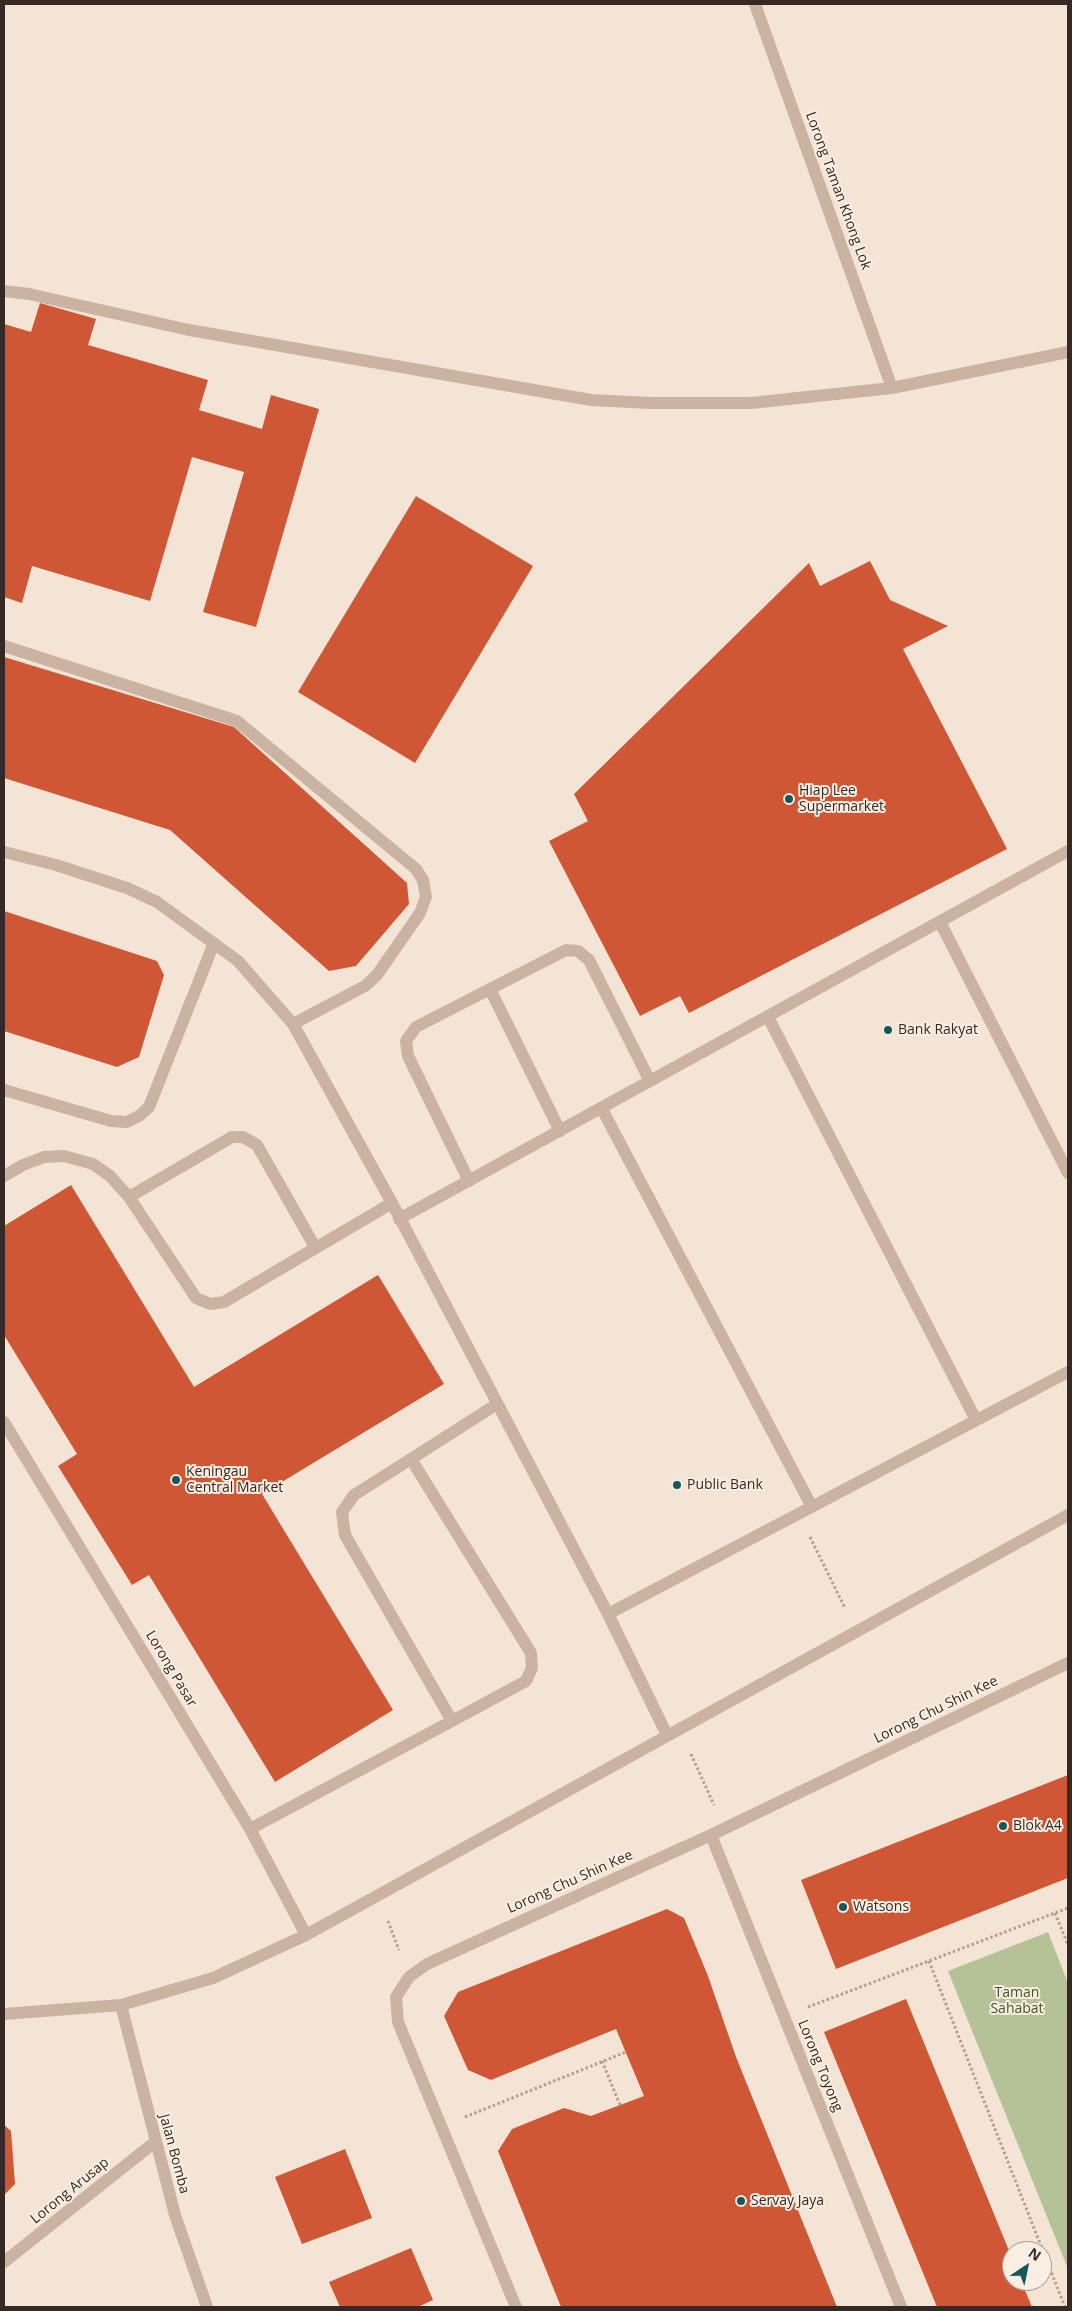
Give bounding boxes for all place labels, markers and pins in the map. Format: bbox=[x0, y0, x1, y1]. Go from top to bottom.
place label: Hiap Lee Supermarket bbox=[799, 783, 884, 816]
marker: Hiap Lee Supermarket bbox=[783, 793, 795, 805]
place label: Bank Rakyat bbox=[898, 1022, 978, 1038]
marker: Bank Rakyat bbox=[882, 1024, 894, 1036]
place label: Keningau Central Market bbox=[186, 1464, 283, 1496]
marker: Keningau Central Market bbox=[170, 1474, 182, 1486]
place label: Public Bank bbox=[687, 1477, 763, 1493]
marker: Public Bank bbox=[671, 1479, 683, 1491]
place label: Blok A4 bbox=[1013, 1818, 1062, 1834]
marker: Blok A4 bbox=[997, 1820, 1009, 1832]
place label: Watsons bbox=[853, 1899, 909, 1915]
marker: Watsons bbox=[837, 1901, 849, 1913]
place label: Servay Jaya bbox=[751, 2193, 824, 2209]
marker: Servay Jaya bbox=[735, 2195, 747, 2207]

